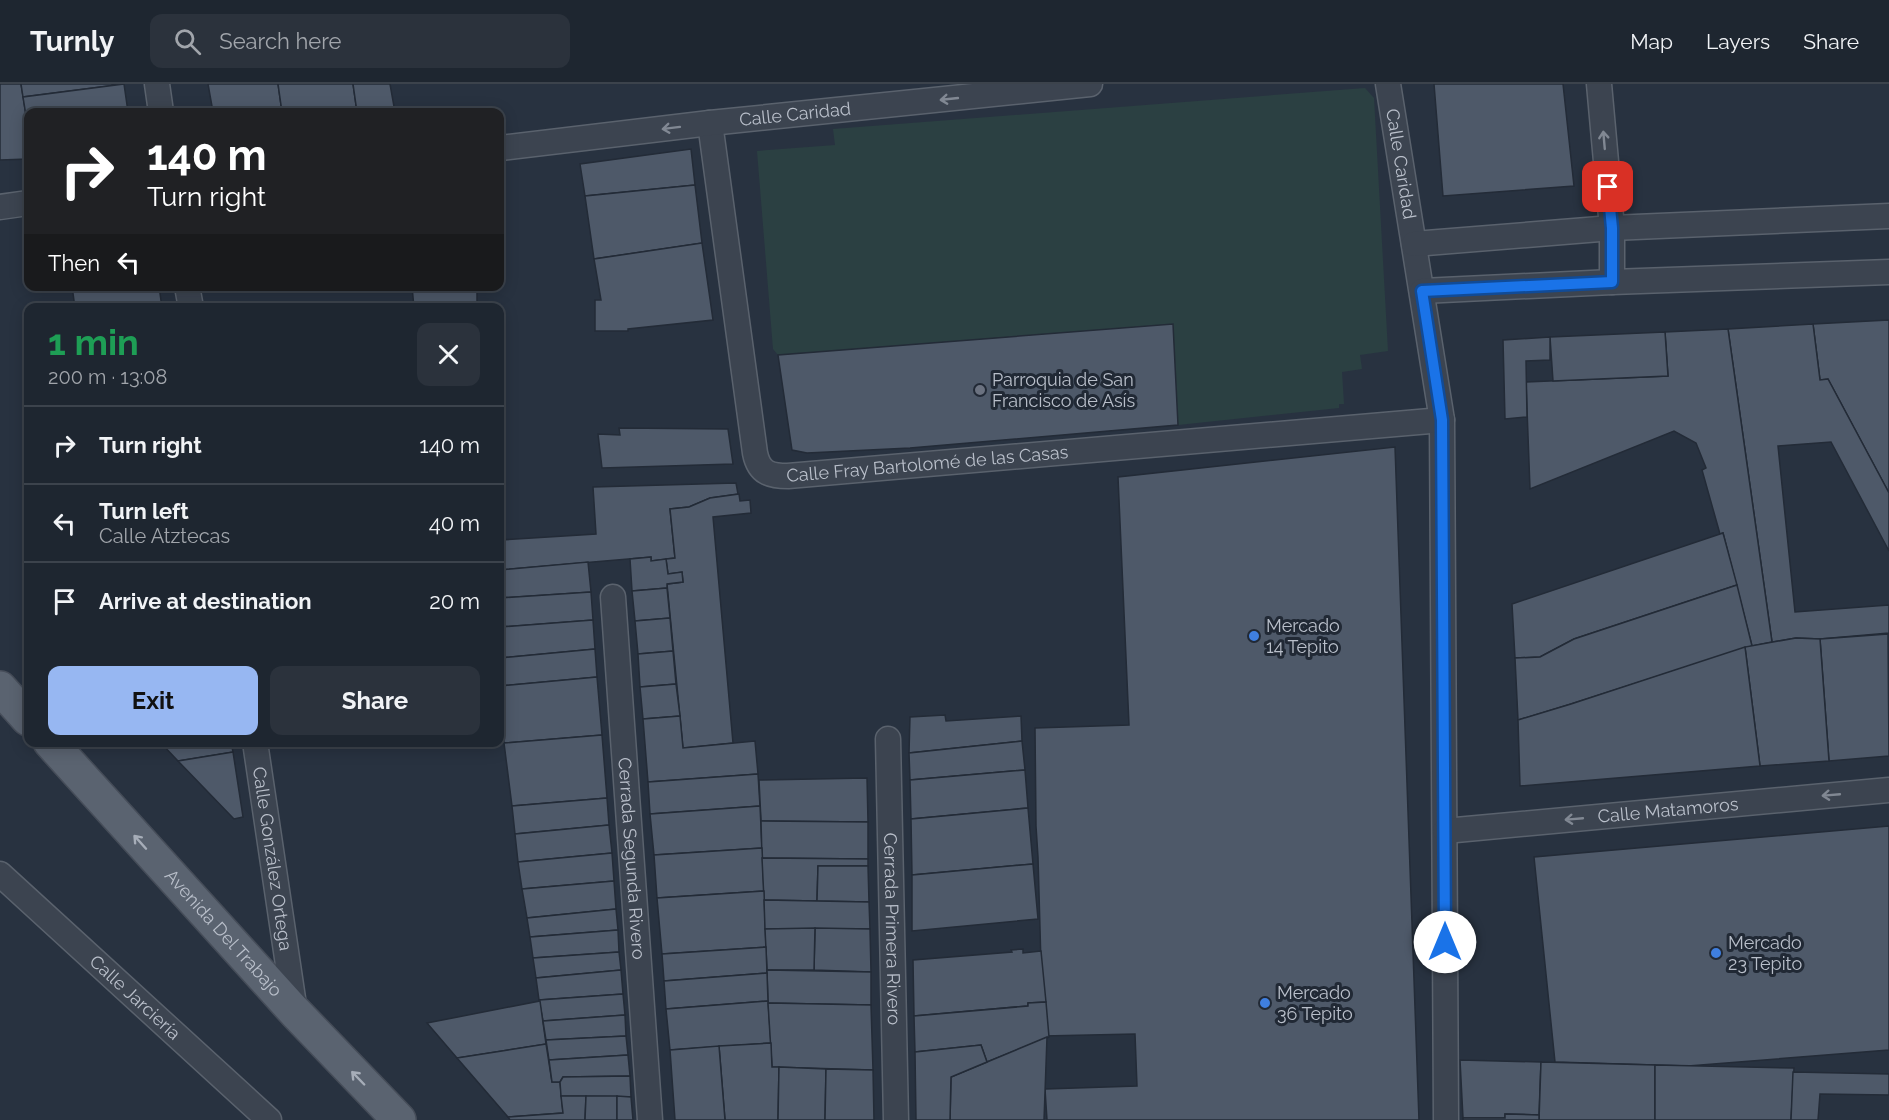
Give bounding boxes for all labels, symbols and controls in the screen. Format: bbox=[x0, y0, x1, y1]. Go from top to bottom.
search box bbox=[150, 14, 570, 68]
text: Turnly bbox=[30, 25, 114, 58]
icon: search bbox=[171, 25, 204, 58]
text: Search here bbox=[219, 28, 341, 54]
text: Map bbox=[1630, 29, 1673, 54]
text: Layers bbox=[1706, 29, 1770, 54]
text: Share bbox=[1803, 29, 1859, 54]
one-way arrow bbox=[939, 94, 959, 105]
street label: Calle Caridad bbox=[738, 98, 852, 130]
street label: Calle Caridad bbox=[1382, 107, 1421, 221]
one-way arrow bbox=[662, 122, 681, 133]
text: 140 m bbox=[147, 131, 267, 180]
one-way arrow bbox=[1598, 131, 1609, 150]
icon: right bbox=[48, 132, 126, 210]
pin bbox=[1582, 161, 1633, 212]
icon: arrive bbox=[1591, 170, 1624, 203]
text: Turn right bbox=[147, 181, 266, 212]
icon: left bbox=[112, 246, 145, 279]
text: Then bbox=[48, 250, 100, 276]
text: 1 min bbox=[48, 321, 139, 363]
button: close bbox=[417, 323, 480, 386]
text: 200 m · 13:08 bbox=[48, 365, 167, 389]
place label: Parroquia de San Francisco de Asís bbox=[992, 369, 1136, 411]
marker: Parroquia de San Francisco de Asís bbox=[973, 383, 987, 397]
icon: right bbox=[48, 429, 81, 462]
text: Turn right bbox=[99, 432, 202, 458]
text: 140 m bbox=[419, 432, 480, 458]
street label: Calle Fray Bartolomé de las Casas bbox=[786, 441, 1069, 486]
text: Turn left bbox=[99, 498, 189, 524]
icon: left bbox=[48, 507, 81, 540]
text: 40 m bbox=[429, 510, 480, 536]
text: Calle Atztecas bbox=[99, 524, 230, 548]
icon: arrive bbox=[48, 585, 81, 618]
text: Arrive at destination bbox=[99, 588, 312, 614]
text: 20 m bbox=[429, 588, 480, 614]
place label: Mercado 14 Tepito bbox=[1266, 615, 1340, 657]
marker: Mercado 14 Tepito bbox=[1247, 629, 1261, 643]
button: Exit bbox=[48, 666, 258, 735]
button: Share bbox=[270, 666, 480, 735]
street label: Cerrada Segunda Rivero bbox=[614, 757, 650, 960]
street label: Calle González Ortega bbox=[249, 765, 297, 952]
one-way arrow bbox=[1821, 790, 1841, 801]
street label: Calle Matamoros bbox=[1597, 793, 1740, 827]
one-way arrow bbox=[1564, 814, 1584, 825]
street label: Cerrada Primera Rivero bbox=[880, 833, 905, 1026]
one-way arrow bbox=[133, 835, 148, 850]
street label: Avenida Del Trabajo bbox=[161, 865, 287, 1001]
position arrow bbox=[1413, 910, 1477, 974]
place label: Mercado 23 Tepito bbox=[1728, 932, 1802, 974]
marker: Mercado 23 Tepito bbox=[1709, 946, 1723, 960]
street label: Calle Jarciería bbox=[86, 950, 185, 1044]
place label: Mercado 36 Tepito bbox=[1277, 982, 1353, 1024]
marker: Mercado 36 Tepito bbox=[1258, 996, 1272, 1010]
one-way arrow bbox=[351, 1070, 366, 1085]

